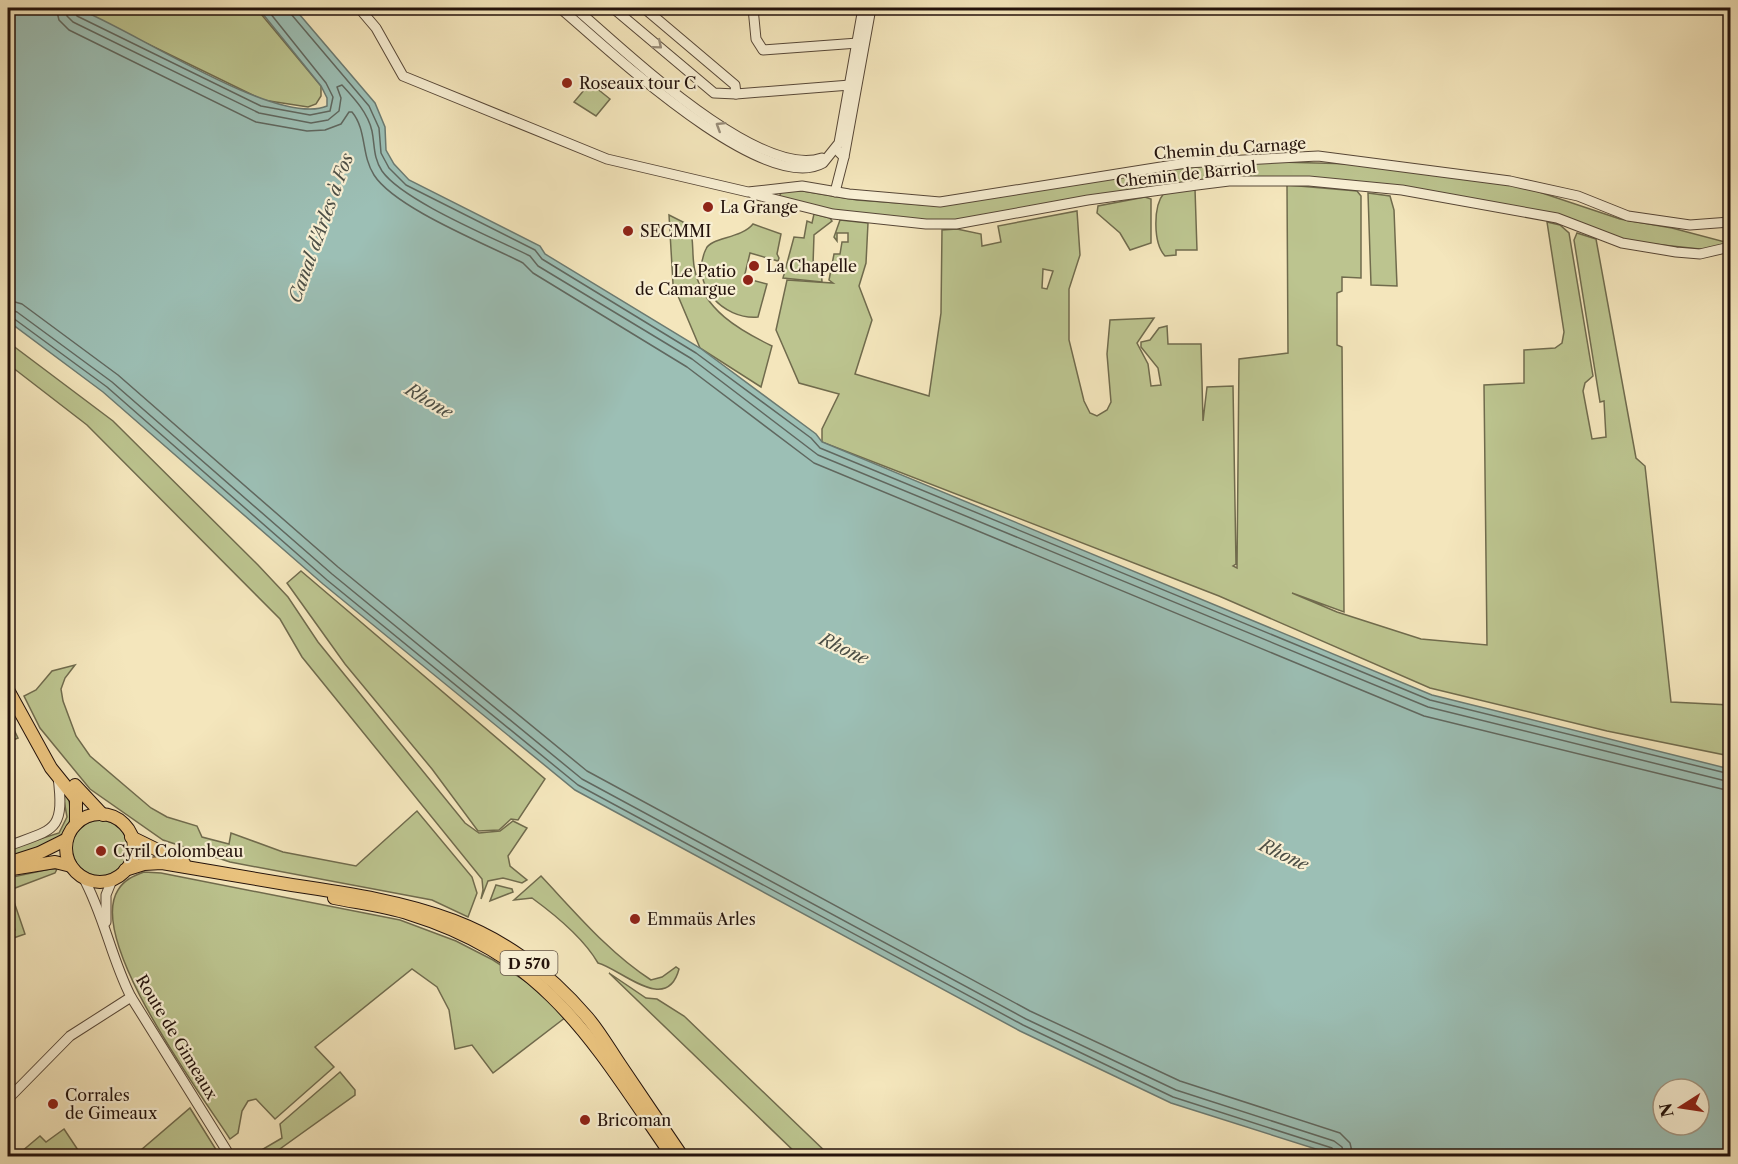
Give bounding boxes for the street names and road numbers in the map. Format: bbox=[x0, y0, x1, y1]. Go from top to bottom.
street label: Chemin du Carnage bbox=[1153, 133, 1307, 163]
street label: Chemin de Barriol bbox=[1115, 157, 1257, 191]
road number: D 570 bbox=[500, 951, 558, 975]
street label: Route de Gimeaux bbox=[132, 971, 223, 1104]

